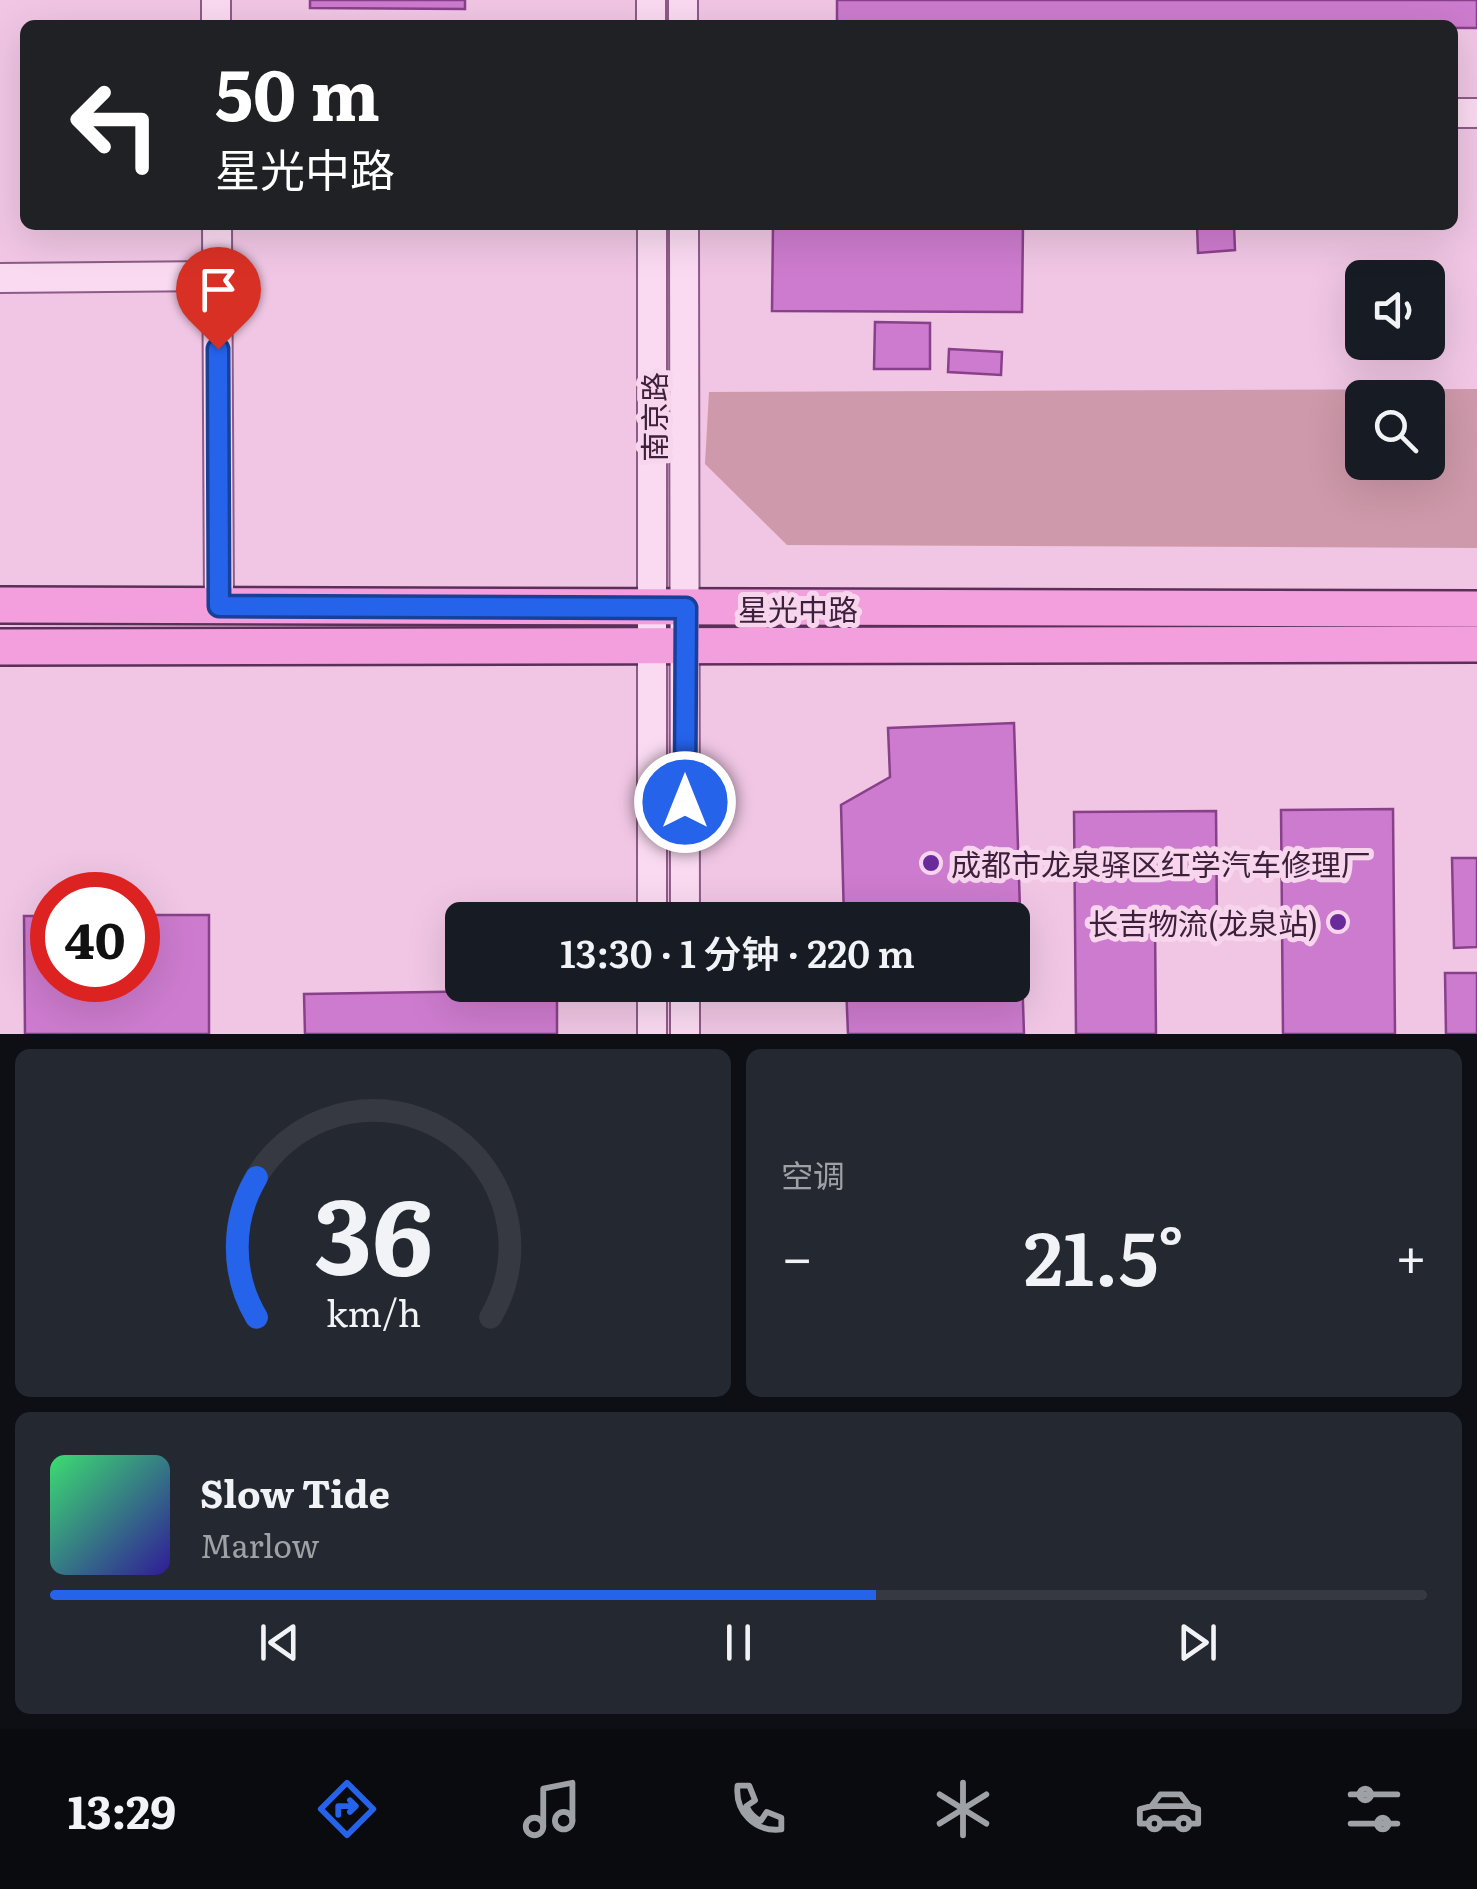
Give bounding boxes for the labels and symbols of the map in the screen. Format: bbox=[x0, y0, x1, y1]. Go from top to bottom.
pin bbox=[176, 247, 261, 350]
street label: 南京路 bbox=[631, 372, 675, 462]
street label: 星光中路 bbox=[738, 586, 858, 630]
position arrow bbox=[633, 750, 737, 854]
place label: 成都市龙泉驿区红学汽车修理厂 bbox=[951, 841, 1371, 885]
marker: 成都市龙泉驿区红学汽车修理厂 bbox=[920, 852, 942, 874]
speed limit sign: 40 bbox=[30, 872, 160, 1002]
place label: 长吉物流(龙泉站) bbox=[1088, 900, 1318, 944]
marker: 长吉物流(龙泉站) bbox=[1327, 911, 1349, 933]

